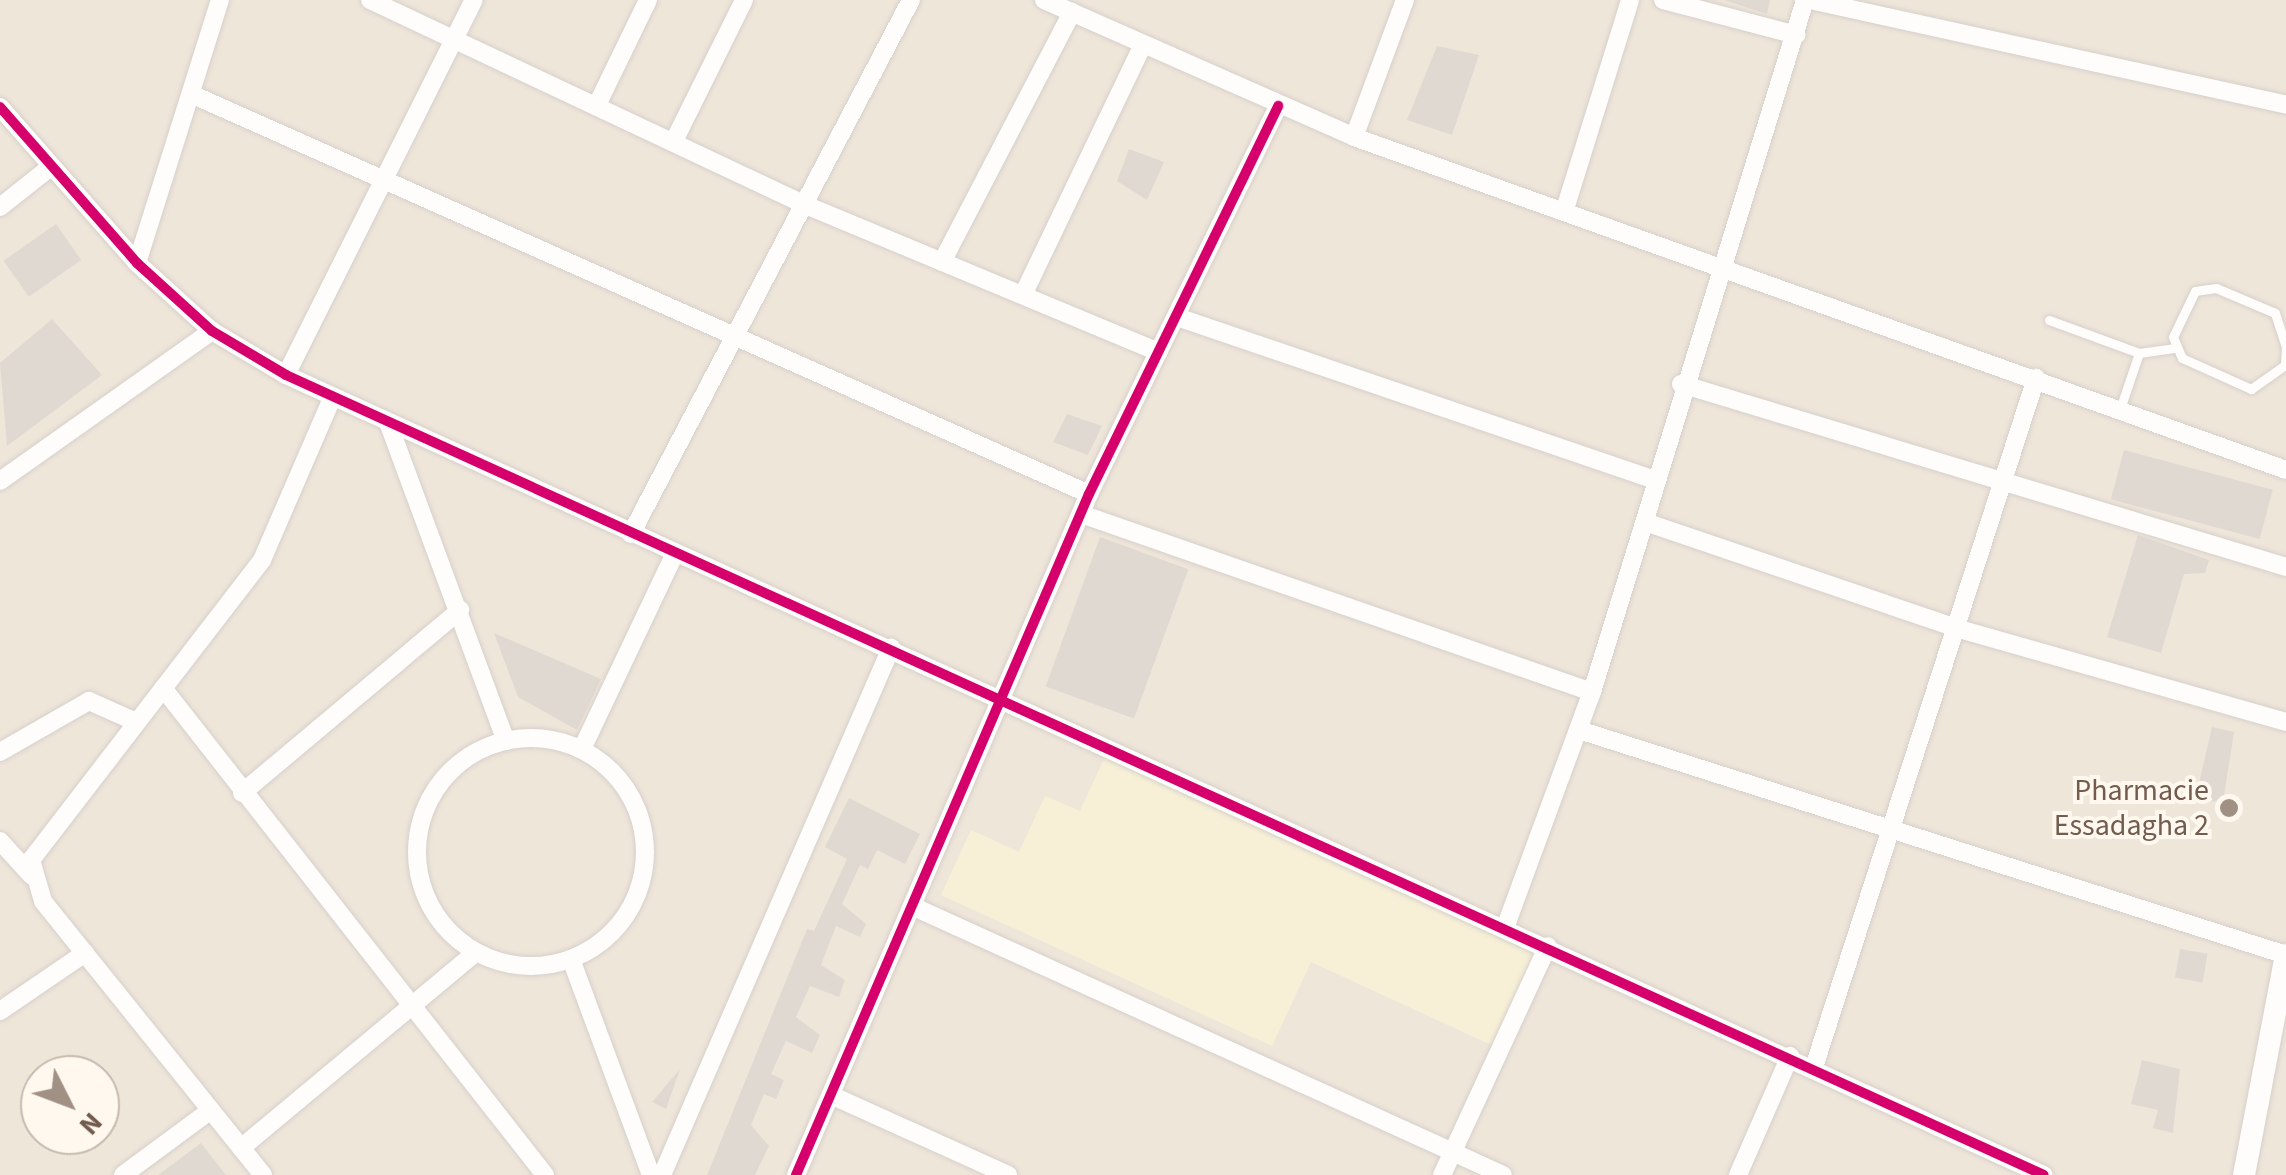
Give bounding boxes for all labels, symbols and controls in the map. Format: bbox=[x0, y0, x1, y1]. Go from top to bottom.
place label: Pharmacie Essadagha 2 bbox=[2054, 773, 2209, 844]
marker: Pharmacie Essadagha 2 bbox=[2218, 797, 2240, 819]
north arrow bbox=[20, 1055, 120, 1155]
text: N bbox=[70, 1103, 112, 1144]

